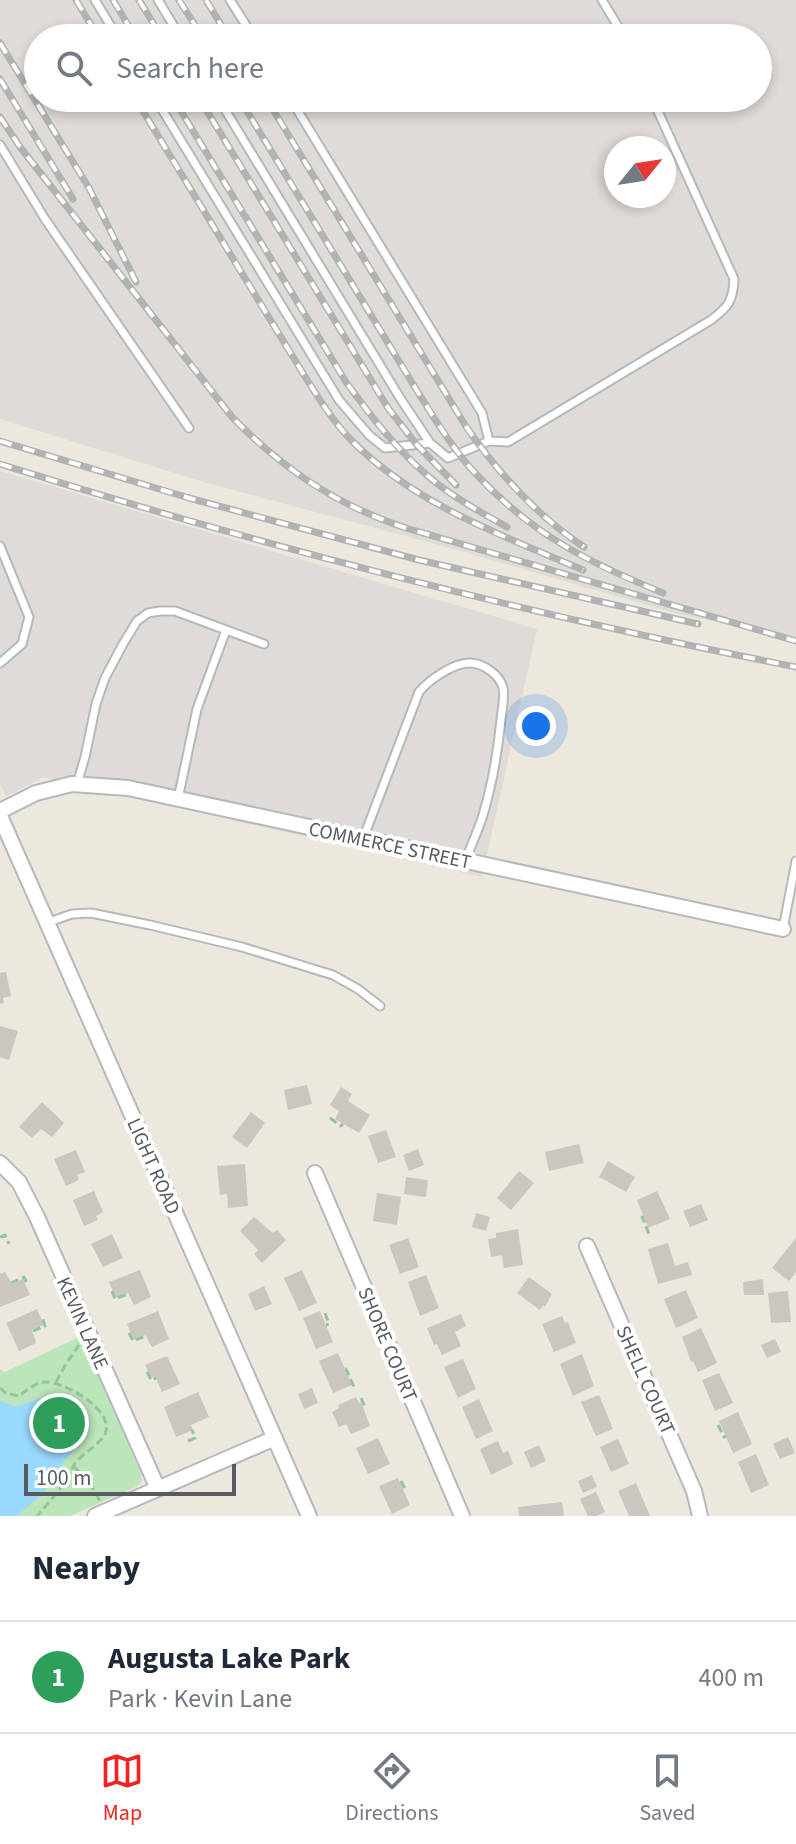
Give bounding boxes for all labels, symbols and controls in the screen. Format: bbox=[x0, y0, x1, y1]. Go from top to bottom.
search box bbox=[24, 24, 772, 112]
icon: search bbox=[52, 46, 96, 90]
text: Search here bbox=[116, 47, 264, 90]
north arrow bbox=[604, 136, 676, 208]
your location bbox=[516, 706, 556, 746]
street label: COMMERCE STREET bbox=[306, 815, 474, 877]
street label: LIGHT ROAD bbox=[119, 1114, 187, 1219]
street label: KEVIN LANE bbox=[49, 1273, 115, 1374]
street label: SHORE COURT bbox=[350, 1283, 424, 1406]
street label: SHELL COURT bbox=[609, 1321, 682, 1440]
pin: 1 bbox=[33, 1393, 85, 1453]
scale bar bbox=[24, 1460, 236, 1496]
text: 100 m bbox=[36, 1462, 91, 1494]
text: Nearby bbox=[32, 1544, 140, 1593]
text: Augusta Lake Park bbox=[108, 1637, 350, 1680]
text: 1 bbox=[51, 1659, 65, 1696]
text: 400 m bbox=[698, 1659, 764, 1696]
text: Park · Kevin Lane bbox=[108, 1680, 292, 1717]
tab: Map bbox=[100, 1749, 144, 1829]
tab: Directions bbox=[345, 1749, 438, 1829]
tab: Saved bbox=[639, 1749, 696, 1829]

